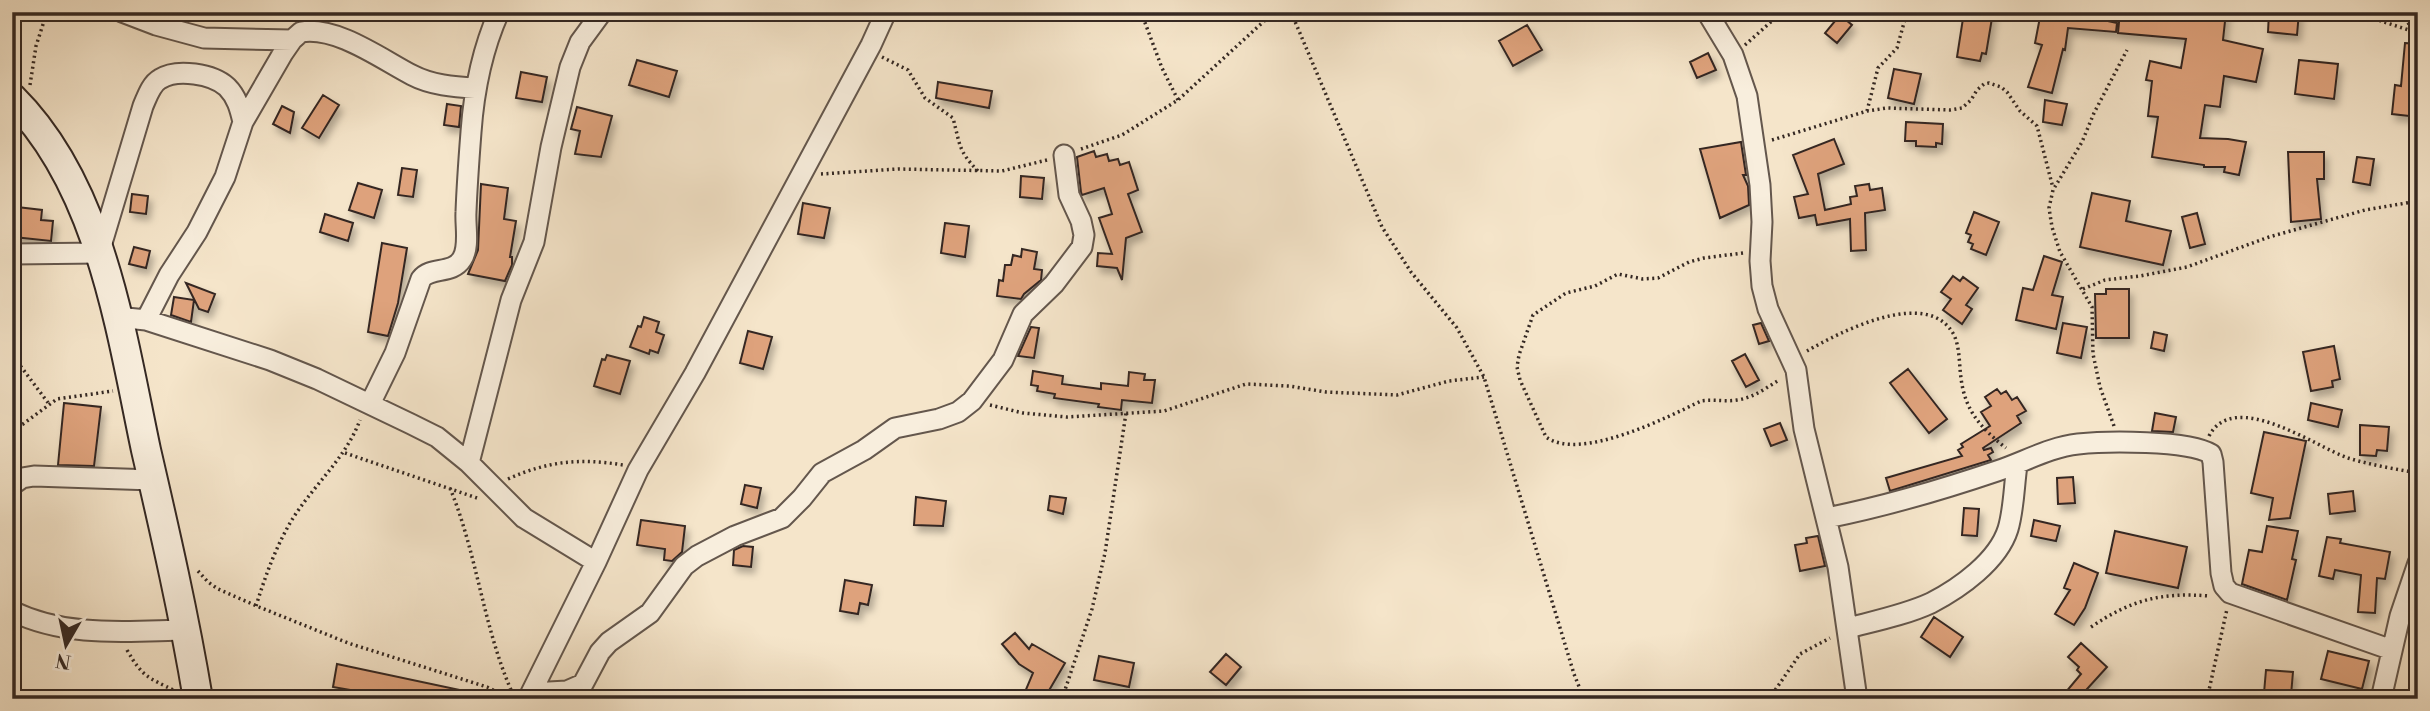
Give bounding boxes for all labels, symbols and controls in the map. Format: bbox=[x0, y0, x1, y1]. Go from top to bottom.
north arrow bbox=[32, 610, 102, 680]
text: N bbox=[54, 648, 73, 674]

